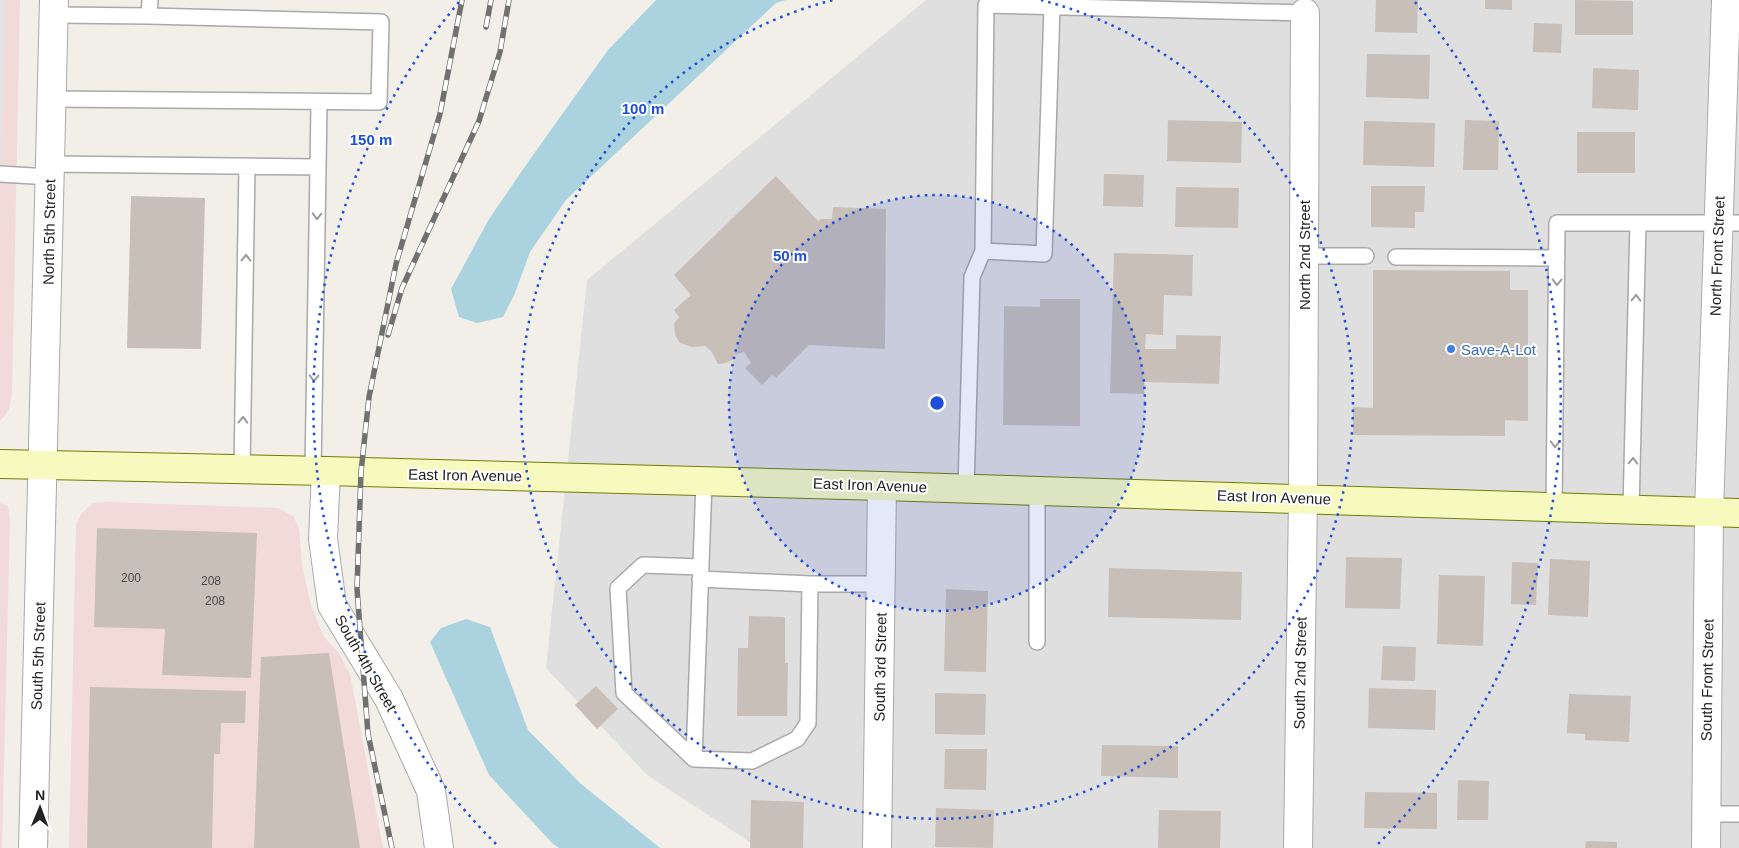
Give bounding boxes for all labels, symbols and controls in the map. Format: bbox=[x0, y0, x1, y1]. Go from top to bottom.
text: 100 m bbox=[622, 100, 664, 117]
text: 150 m bbox=[350, 131, 392, 148]
street label: North 5th Street bbox=[40, 178, 58, 285]
street label: North Front Street bbox=[1706, 195, 1728, 316]
street label: North 2nd Street bbox=[1296, 199, 1313, 310]
one-way arrow bbox=[312, 212, 322, 220]
text: 50 m bbox=[773, 247, 807, 264]
one-way arrow bbox=[240, 254, 251, 262]
one-way arrow bbox=[1552, 278, 1562, 286]
one-way arrow bbox=[1631, 294, 1642, 302]
place label: Save-A-Lot bbox=[1461, 341, 1537, 358]
marker: Save-A-Lot bbox=[1445, 343, 1457, 355]
one-way arrow bbox=[309, 375, 319, 383]
centre of rings bbox=[928, 394, 946, 412]
one-way arrow bbox=[238, 416, 248, 424]
one-way arrow bbox=[1550, 440, 1560, 448]
one-way arrow bbox=[1627, 457, 1638, 465]
street label: East Iron Avenue bbox=[408, 466, 522, 484]
street label: East Iron Avenue bbox=[813, 475, 927, 495]
street label: East Iron Avenue bbox=[1217, 487, 1331, 507]
house number: 200 bbox=[121, 571, 141, 585]
house number: 208 bbox=[201, 574, 221, 588]
house number: 208 bbox=[205, 594, 225, 608]
street label: South 5th Street bbox=[28, 601, 48, 710]
street label: South 3rd Street bbox=[871, 611, 889, 722]
street label: South 4th Street bbox=[332, 612, 401, 715]
street label: South 2nd Street bbox=[1291, 616, 1309, 729]
street label: South Front Street bbox=[1697, 618, 1717, 741]
north arrow bbox=[15, 783, 65, 833]
text: N bbox=[35, 787, 45, 803]

